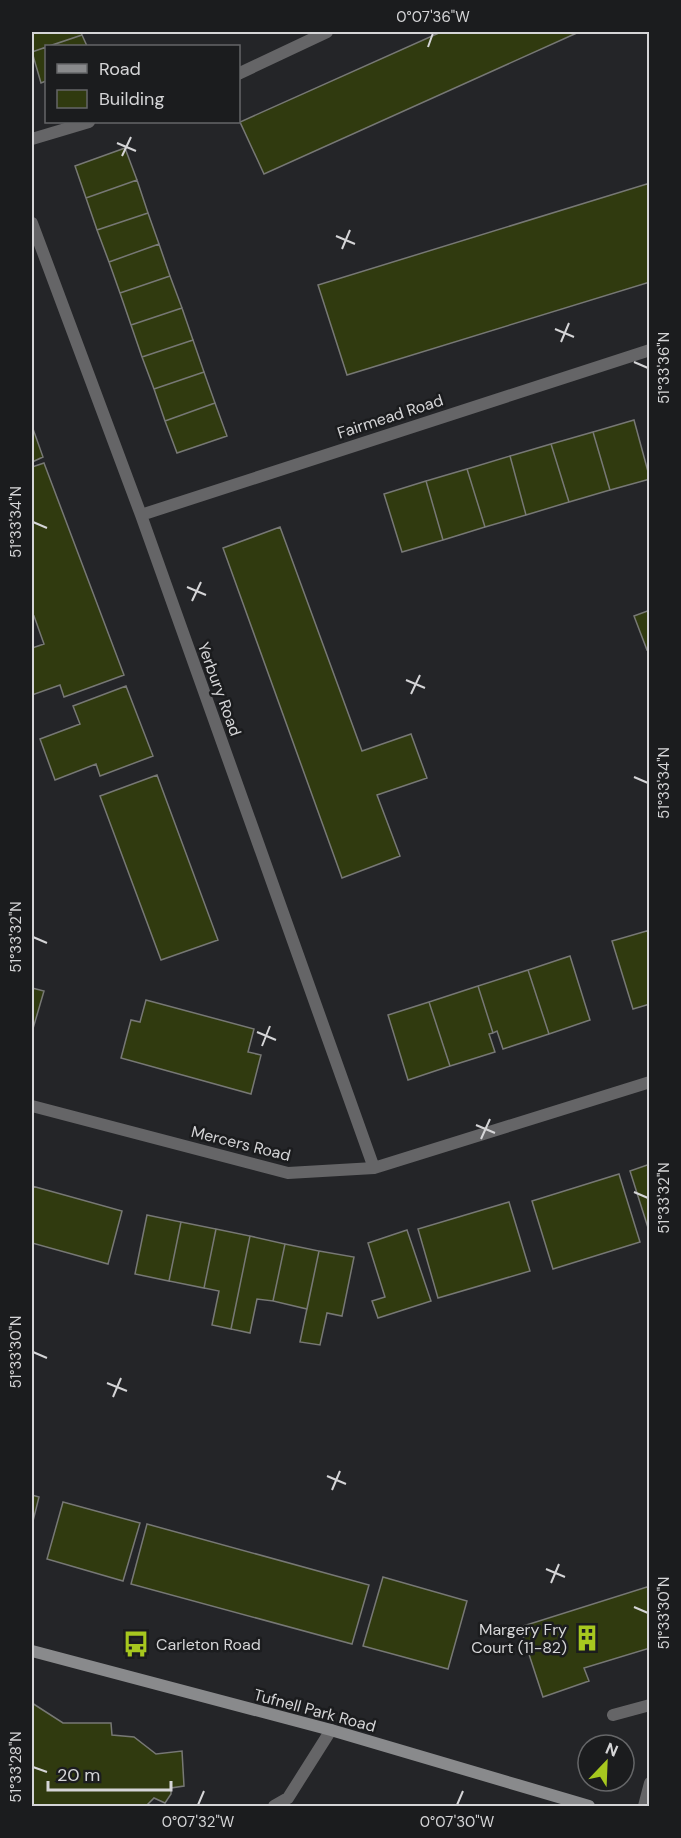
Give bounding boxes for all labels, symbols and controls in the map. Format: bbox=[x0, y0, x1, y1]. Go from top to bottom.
text: 0°07'36"W bbox=[396, 7, 470, 27]
legend bbox=[45, 45, 240, 123]
text: Road bbox=[99, 57, 141, 81]
text: Building bbox=[99, 87, 164, 111]
text: 51°33'36"N bbox=[654, 332, 674, 404]
street label: Fairmead Road bbox=[335, 389, 446, 443]
text: 51°33'34"N bbox=[6, 486, 26, 558]
street label: Yerbury Road bbox=[193, 639, 246, 739]
text: 51°33'34"N bbox=[654, 747, 674, 819]
text: 51°33'32"N bbox=[6, 901, 26, 973]
street label: Mercers Road bbox=[189, 1121, 293, 1166]
text: 51°33'32"N bbox=[654, 1162, 674, 1234]
text: 51°33'30"N bbox=[6, 1316, 26, 1388]
text: 51°33'30"N bbox=[654, 1577, 674, 1649]
place label: Margery Fry Court (11-82) bbox=[471, 1619, 567, 1658]
building icon: Margery Fry Court (11-82) bbox=[572, 1623, 602, 1653]
bus stop icon: Carleton Road bbox=[121, 1629, 151, 1659]
place label: Carleton Road bbox=[156, 1634, 261, 1655]
street label: Tufnell Park Road bbox=[252, 1684, 378, 1737]
text: 51°33'28"N bbox=[6, 1731, 26, 1803]
north arrow bbox=[576, 1733, 636, 1793]
text: N bbox=[602, 1738, 621, 1762]
scale bar bbox=[48, 1754, 171, 1792]
text: 20 m bbox=[57, 1763, 100, 1787]
text: 0°07'32"W bbox=[162, 1812, 235, 1832]
text: 0°07'30"W bbox=[420, 1812, 495, 1832]

